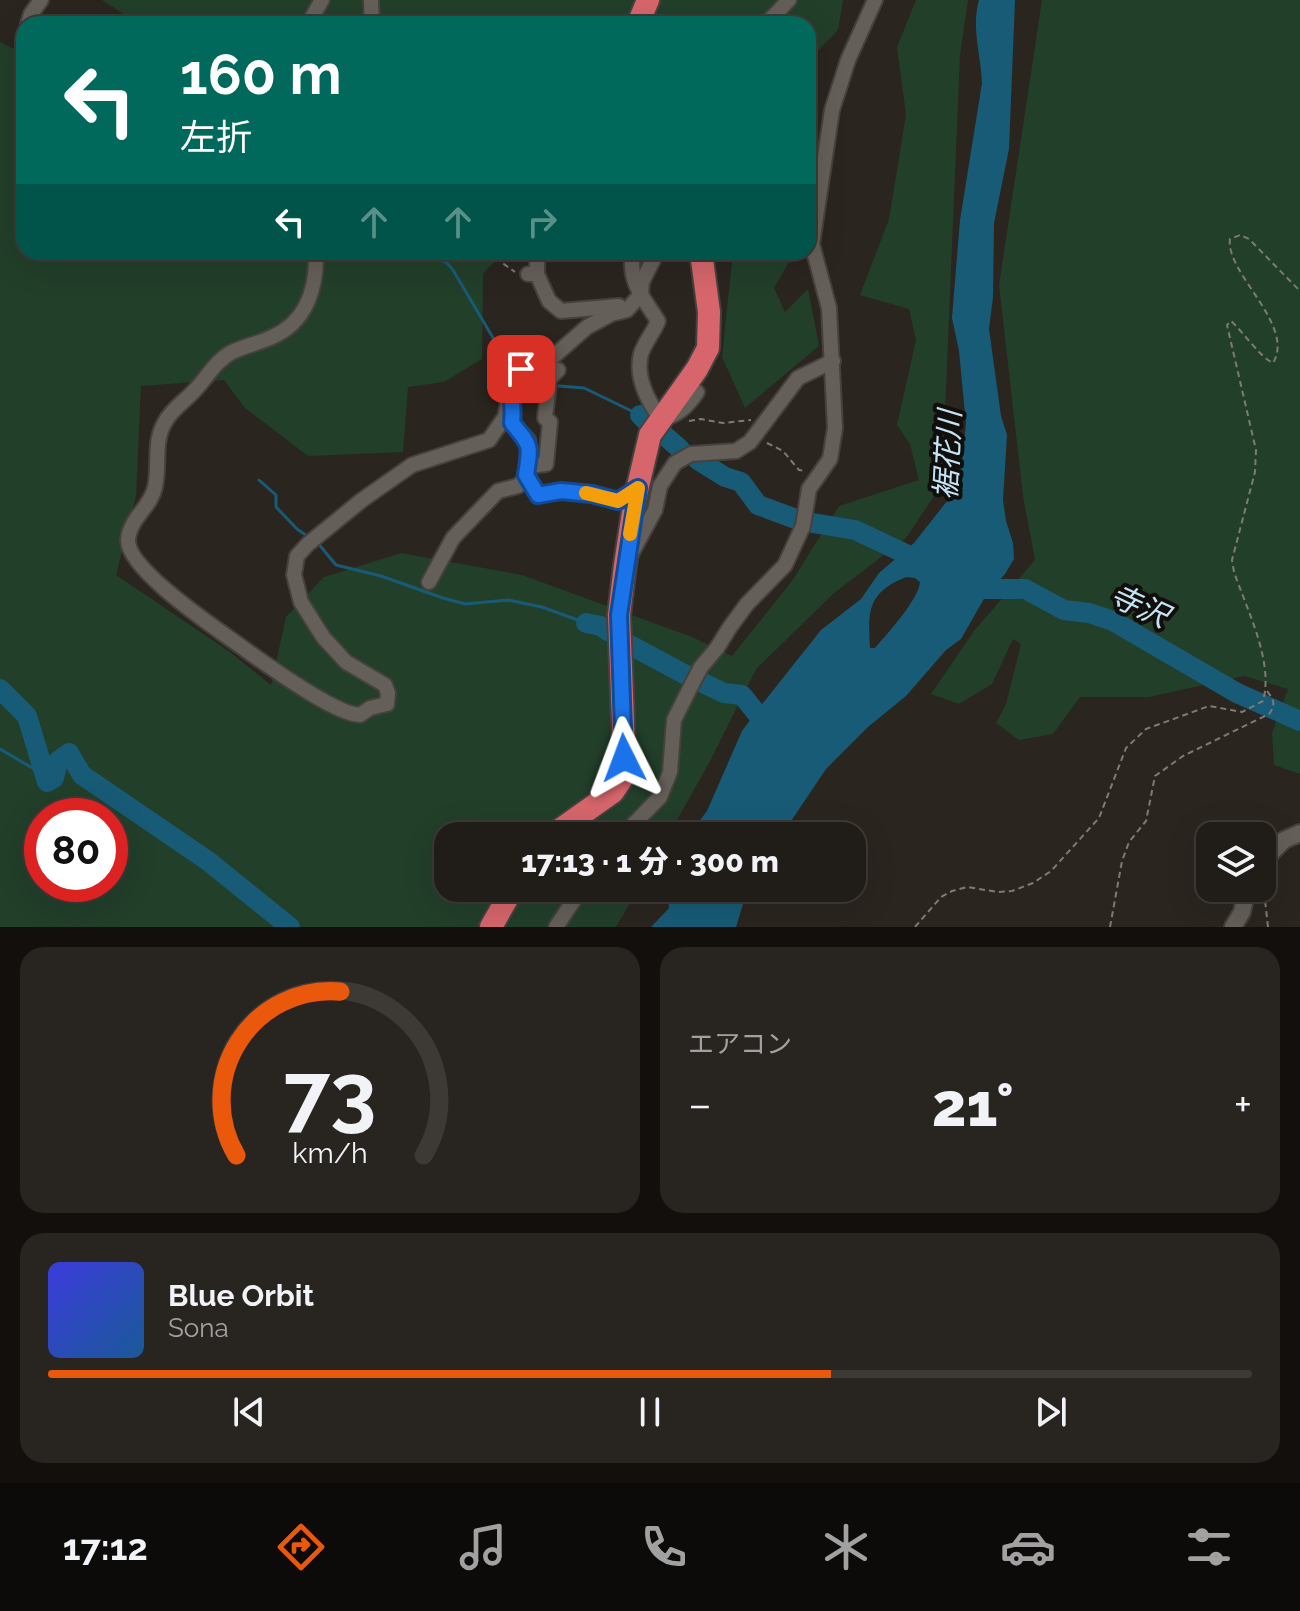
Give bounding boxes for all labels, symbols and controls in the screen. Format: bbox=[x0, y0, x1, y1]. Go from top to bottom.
text: 160 m bbox=[180, 41, 342, 107]
icon: left bbox=[48, 48, 152, 152]
text: 左折 bbox=[180, 116, 252, 158]
icon: left bbox=[268, 200, 312, 244]
icon: ahead bbox=[352, 200, 396, 244]
icon: ahead bbox=[436, 200, 480, 244]
icon: right bbox=[520, 200, 564, 244]
pin bbox=[487, 335, 555, 403]
icon: arrive bbox=[499, 347, 543, 391]
water label: 裾花川 bbox=[928, 406, 967, 501]
water label: 寺沢 bbox=[1105, 577, 1177, 636]
position arrow bbox=[582, 716, 666, 800]
speed limit sign: 80 bbox=[24, 798, 128, 902]
map controls bbox=[1196, 822, 1276, 902]
button: layers bbox=[1196, 822, 1276, 902]
text: 17:13 · 1 分 · 300 m bbox=[521, 844, 779, 879]
text: エアコン bbox=[688, 1029, 792, 1059]
text: 73 bbox=[283, 1044, 377, 1141]
text: 21° bbox=[932, 1070, 1014, 1140]
text: − bbox=[688, 1079, 712, 1130]
text: + bbox=[1234, 1079, 1252, 1130]
text: km/h bbox=[292, 1136, 368, 1170]
text: Blue Orbit bbox=[168, 1278, 314, 1313]
text: Sona bbox=[168, 1313, 229, 1343]
icon: previous bbox=[227, 1390, 271, 1434]
icon: pause bbox=[628, 1390, 672, 1434]
icon: next bbox=[1029, 1390, 1073, 1434]
icon: directions bbox=[273, 1519, 329, 1575]
icon: music bbox=[455, 1519, 511, 1575]
icon: phone bbox=[636, 1519, 692, 1575]
icon: climate bbox=[818, 1519, 874, 1575]
icon: car bbox=[1000, 1519, 1056, 1575]
icon: filters bbox=[1181, 1519, 1237, 1575]
text: 17:12 bbox=[63, 1526, 148, 1568]

